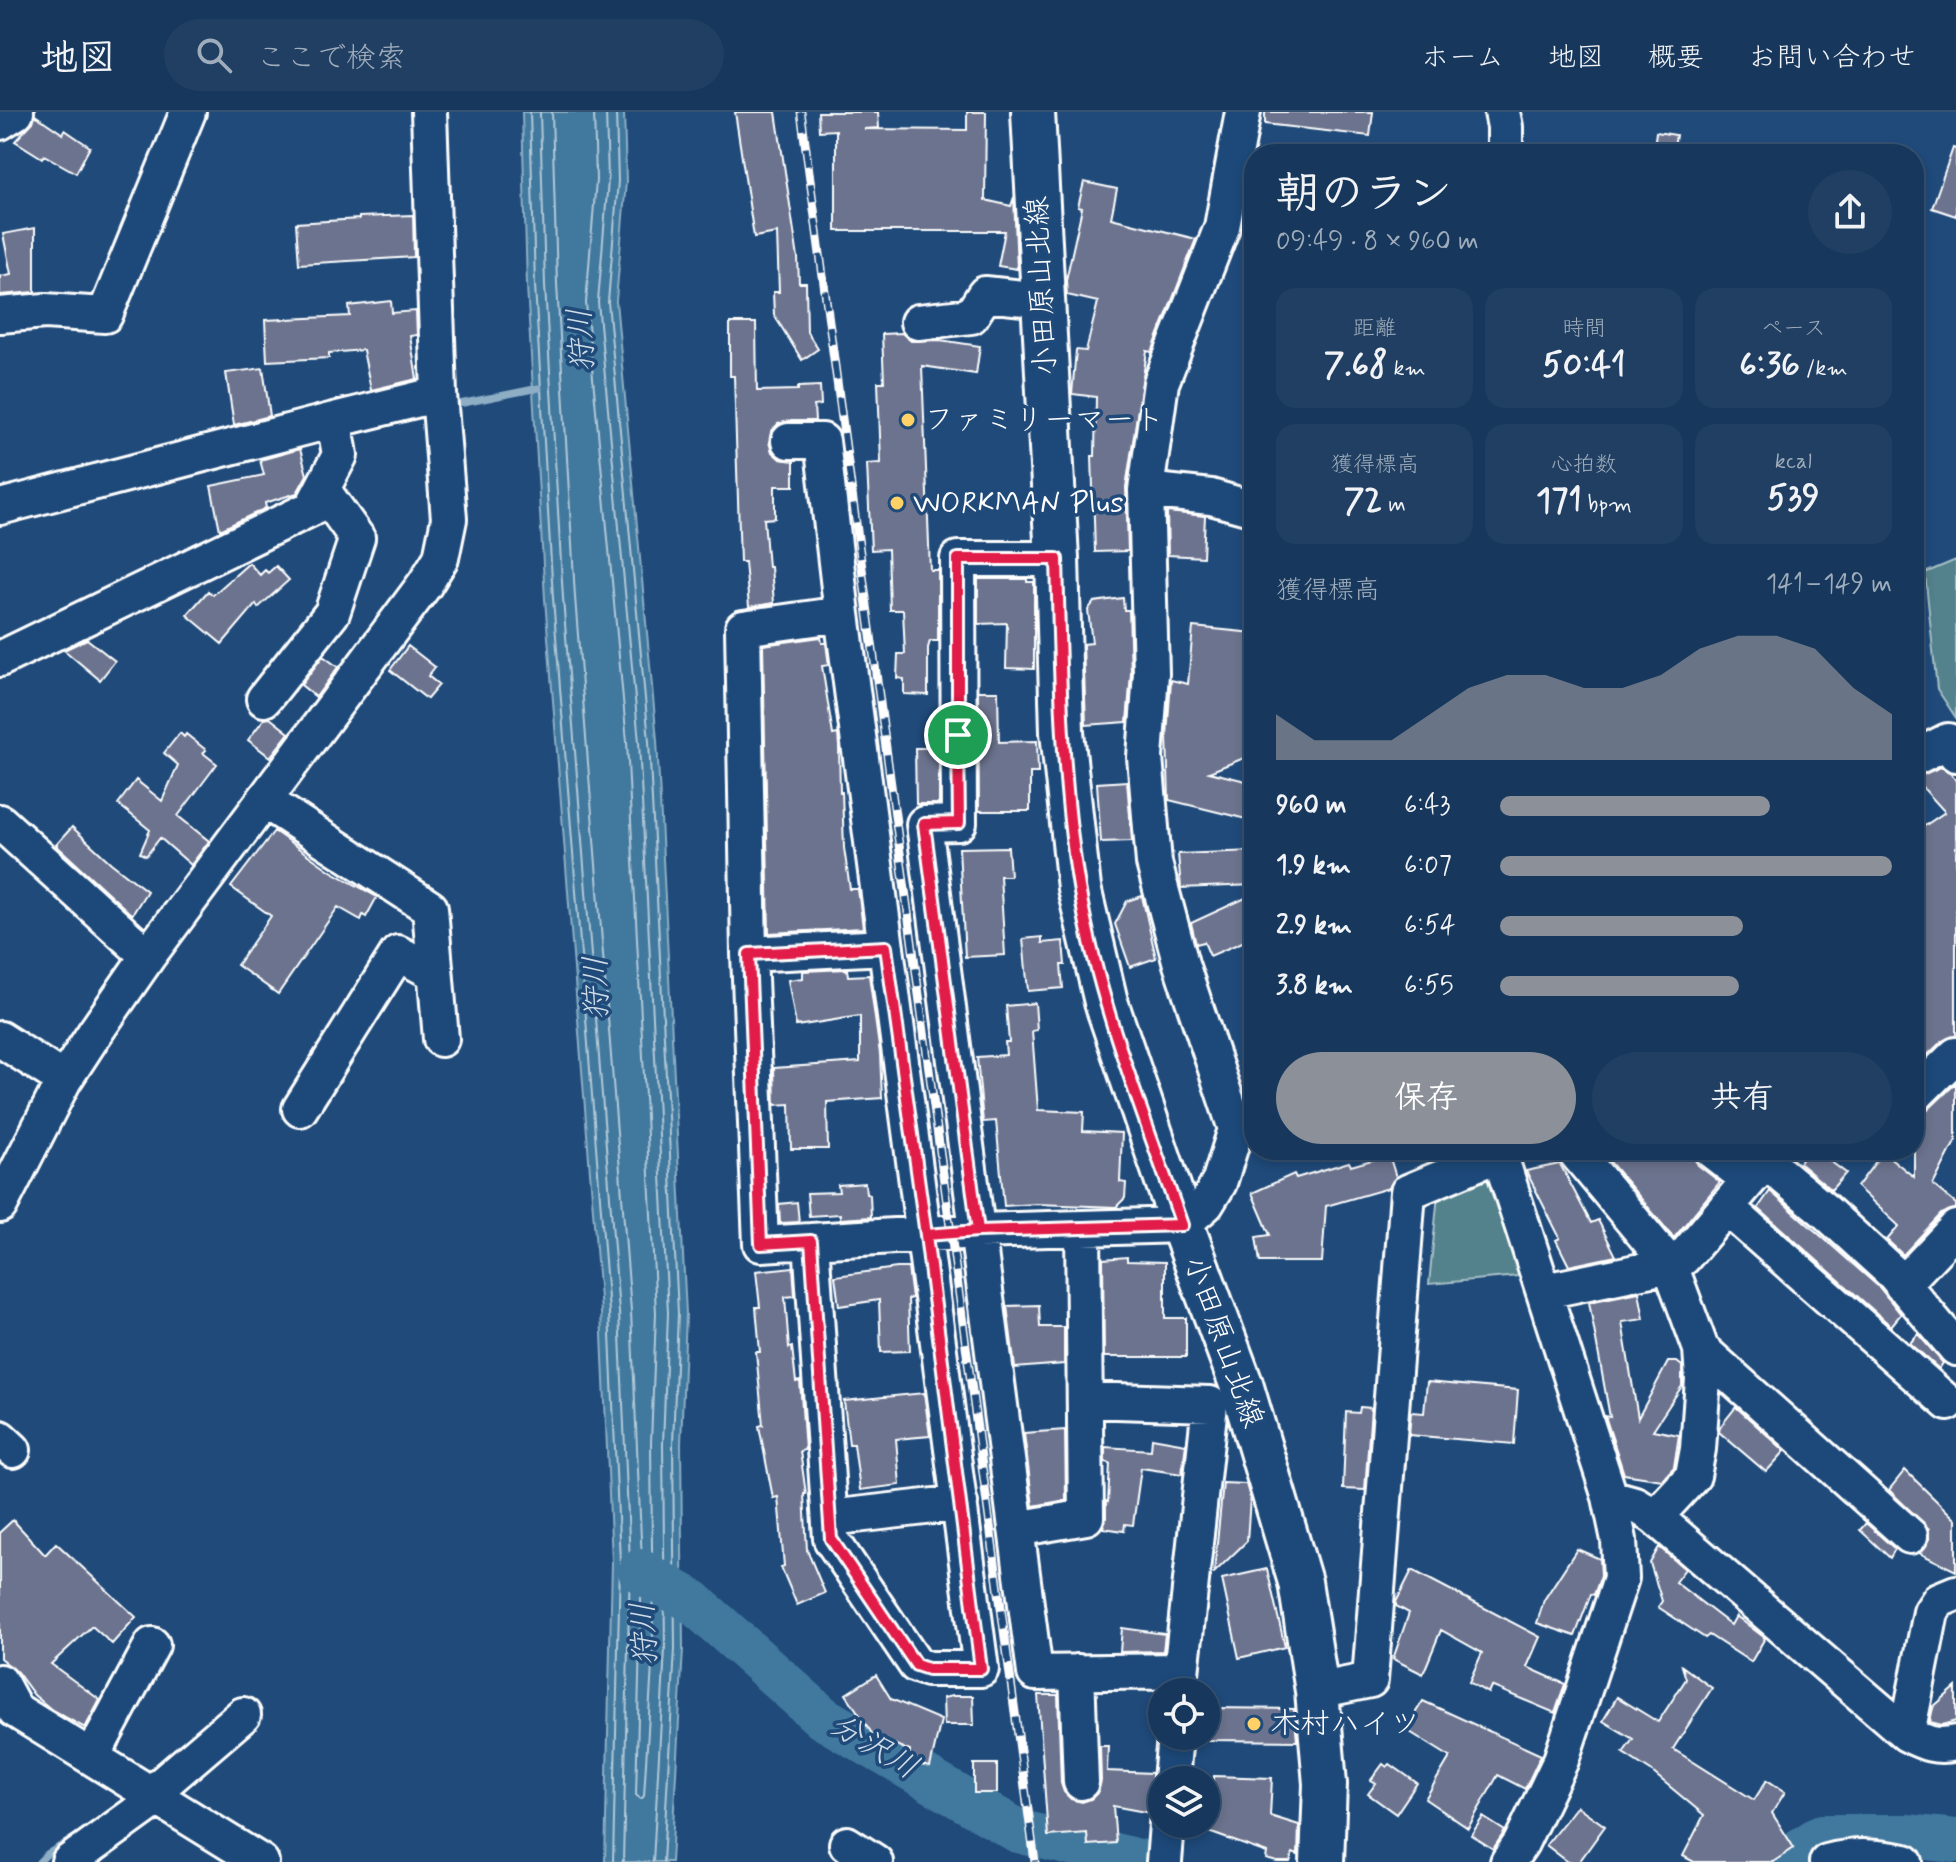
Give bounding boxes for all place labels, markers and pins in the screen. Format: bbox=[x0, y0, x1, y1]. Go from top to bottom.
place label: ファミリーマート bbox=[924, 401, 1165, 440]
marker: ファミリーマート bbox=[899, 411, 917, 429]
place label: WORKMAN Plus bbox=[913, 484, 1124, 523]
marker: WORKMAN Plus bbox=[888, 494, 906, 512]
pin bbox=[924, 701, 992, 769]
place label: 木村ハイツ bbox=[1270, 1705, 1420, 1744]
marker: 木村ハイツ bbox=[1245, 1715, 1263, 1733]

